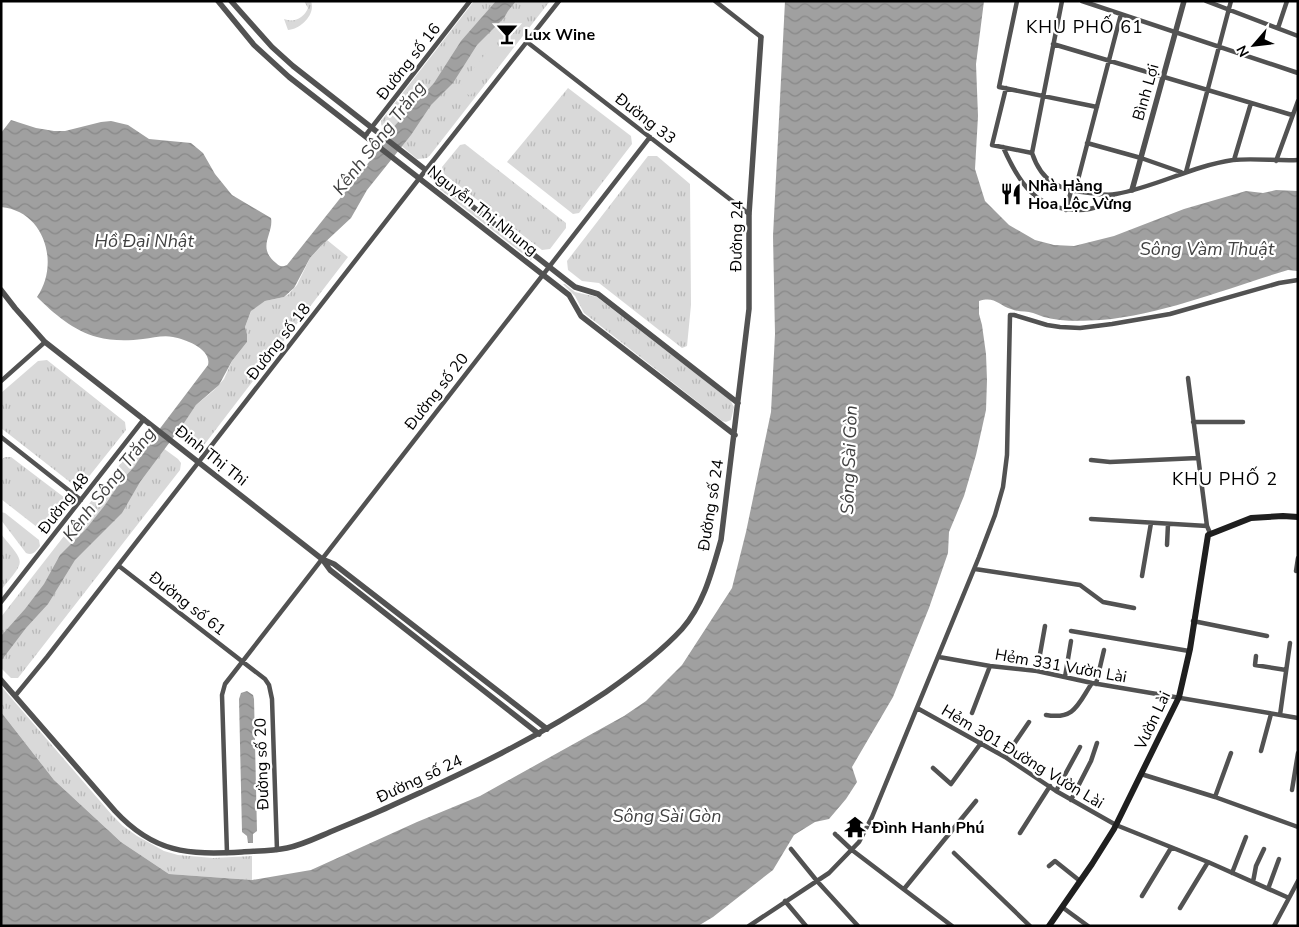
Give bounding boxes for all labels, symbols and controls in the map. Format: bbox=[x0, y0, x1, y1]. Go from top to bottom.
district label: KHU PHỐ 61 bbox=[1026, 14, 1144, 39]
street label: Đường số 16 bbox=[371, 19, 446, 106]
north arrow bbox=[1229, 20, 1279, 70]
bar icon: Lux Wine bbox=[494, 21, 520, 47]
place label: Lux Wine bbox=[524, 24, 595, 46]
text: N bbox=[1232, 42, 1254, 60]
street label: Bình Lợi bbox=[1127, 61, 1165, 123]
water label: Kênh Sông Trăng bbox=[327, 76, 431, 200]
street label: Đường 33 bbox=[610, 87, 680, 149]
street label: Nguyễn Thị Nhung bbox=[422, 161, 542, 261]
place label: Nhà Hàng Hoa Lộc Vừng bbox=[1028, 175, 1132, 215]
restaurant icon: Nhà Hàng Hoa Lộc Vừng bbox=[998, 181, 1024, 207]
street label: Đường 24 bbox=[725, 200, 749, 273]
water label: Hồ Đại Nhật bbox=[94, 229, 194, 253]
water label: Sông Vàm Thuật bbox=[1140, 237, 1275, 261]
street label: Đường số 18 bbox=[241, 299, 316, 386]
street label: Đường số 20 bbox=[399, 349, 474, 436]
water label: Sông Sài Gòn bbox=[835, 405, 863, 515]
street label: Đinh Thị Thi bbox=[170, 420, 252, 491]
water label: Kênh Sông Trăng bbox=[57, 422, 161, 546]
street label: Đường số 24 bbox=[693, 458, 729, 553]
district label: KHU PHỐ 2 bbox=[1172, 466, 1278, 491]
street label: Đường 48 bbox=[32, 469, 94, 539]
street label: Đường số 61 bbox=[143, 566, 230, 641]
street label: Hẻm 331 Vườn Lài bbox=[993, 644, 1129, 688]
street label: Vườn Lài bbox=[1129, 688, 1176, 754]
street label: Hẻm 301 Đường Vườn Lài bbox=[937, 700, 1108, 814]
street label: Đường số 20 bbox=[249, 717, 275, 811]
street label: Đường số 24 bbox=[372, 749, 466, 809]
water label: Sông Sài Gòn bbox=[612, 804, 722, 828]
temple icon: Đình Hanh Phú bbox=[842, 814, 868, 840]
place label: Đình Hanh Phú bbox=[871, 817, 985, 839]

